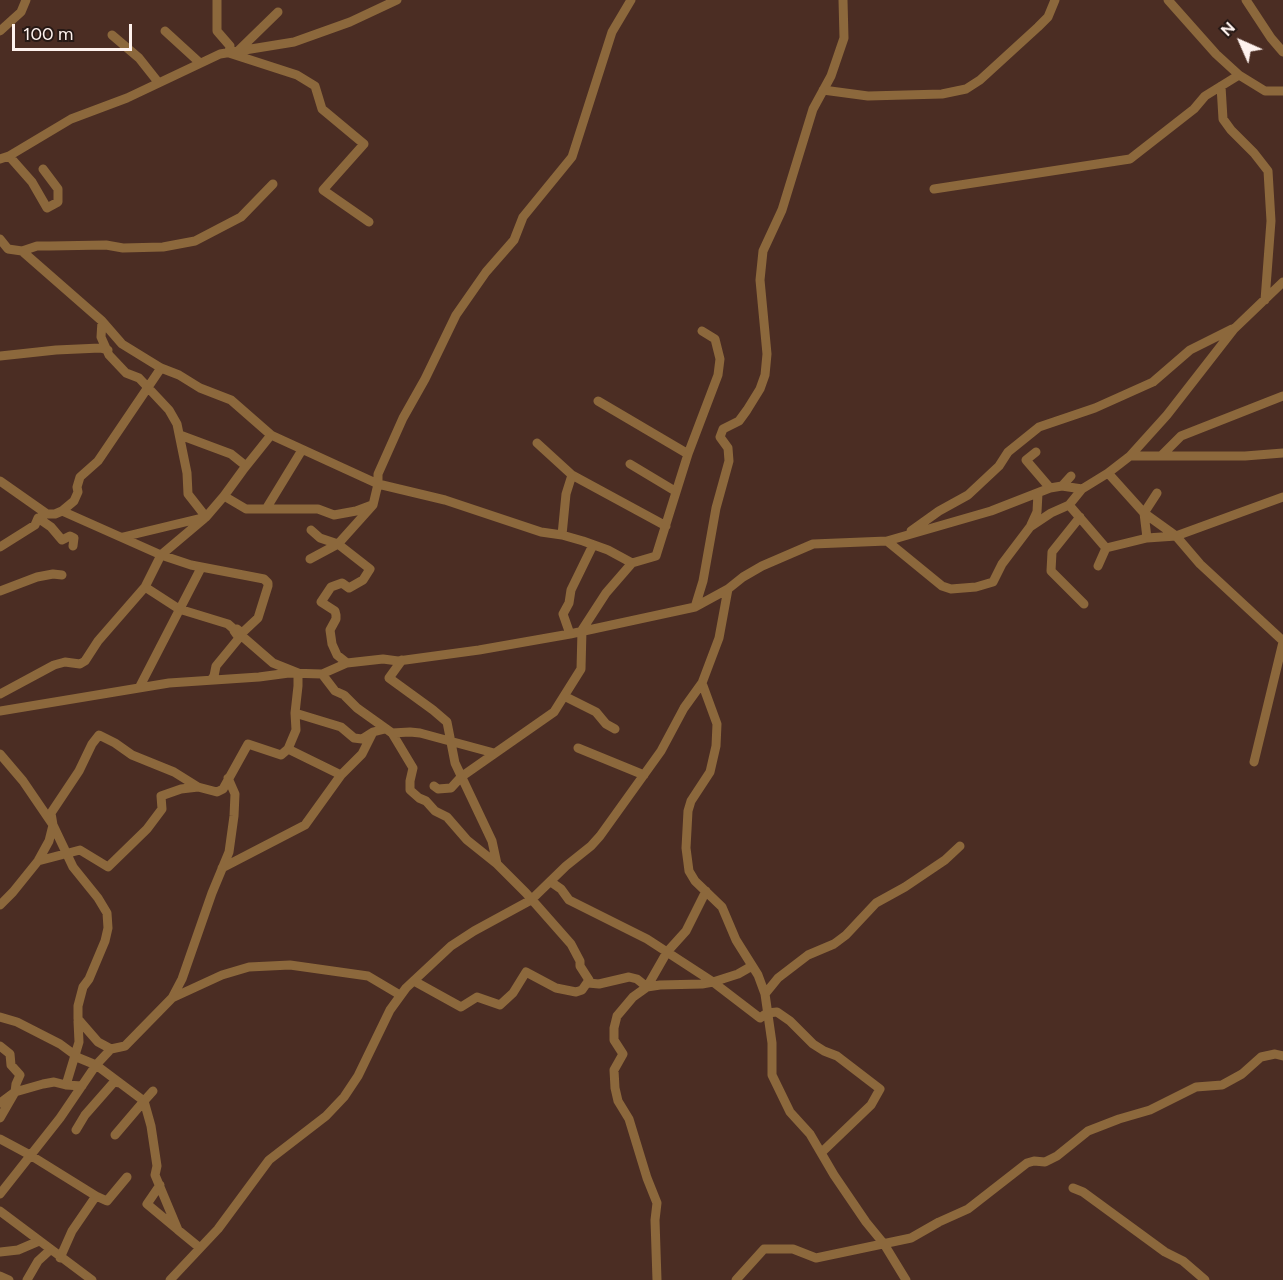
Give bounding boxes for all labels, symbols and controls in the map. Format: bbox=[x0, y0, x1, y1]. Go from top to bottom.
scale bar bbox=[15, 12, 135, 50]
north arrow bbox=[1211, 12, 1271, 72]
text: N bbox=[1217, 18, 1239, 40]
text: 100 m bbox=[23, 23, 73, 45]

